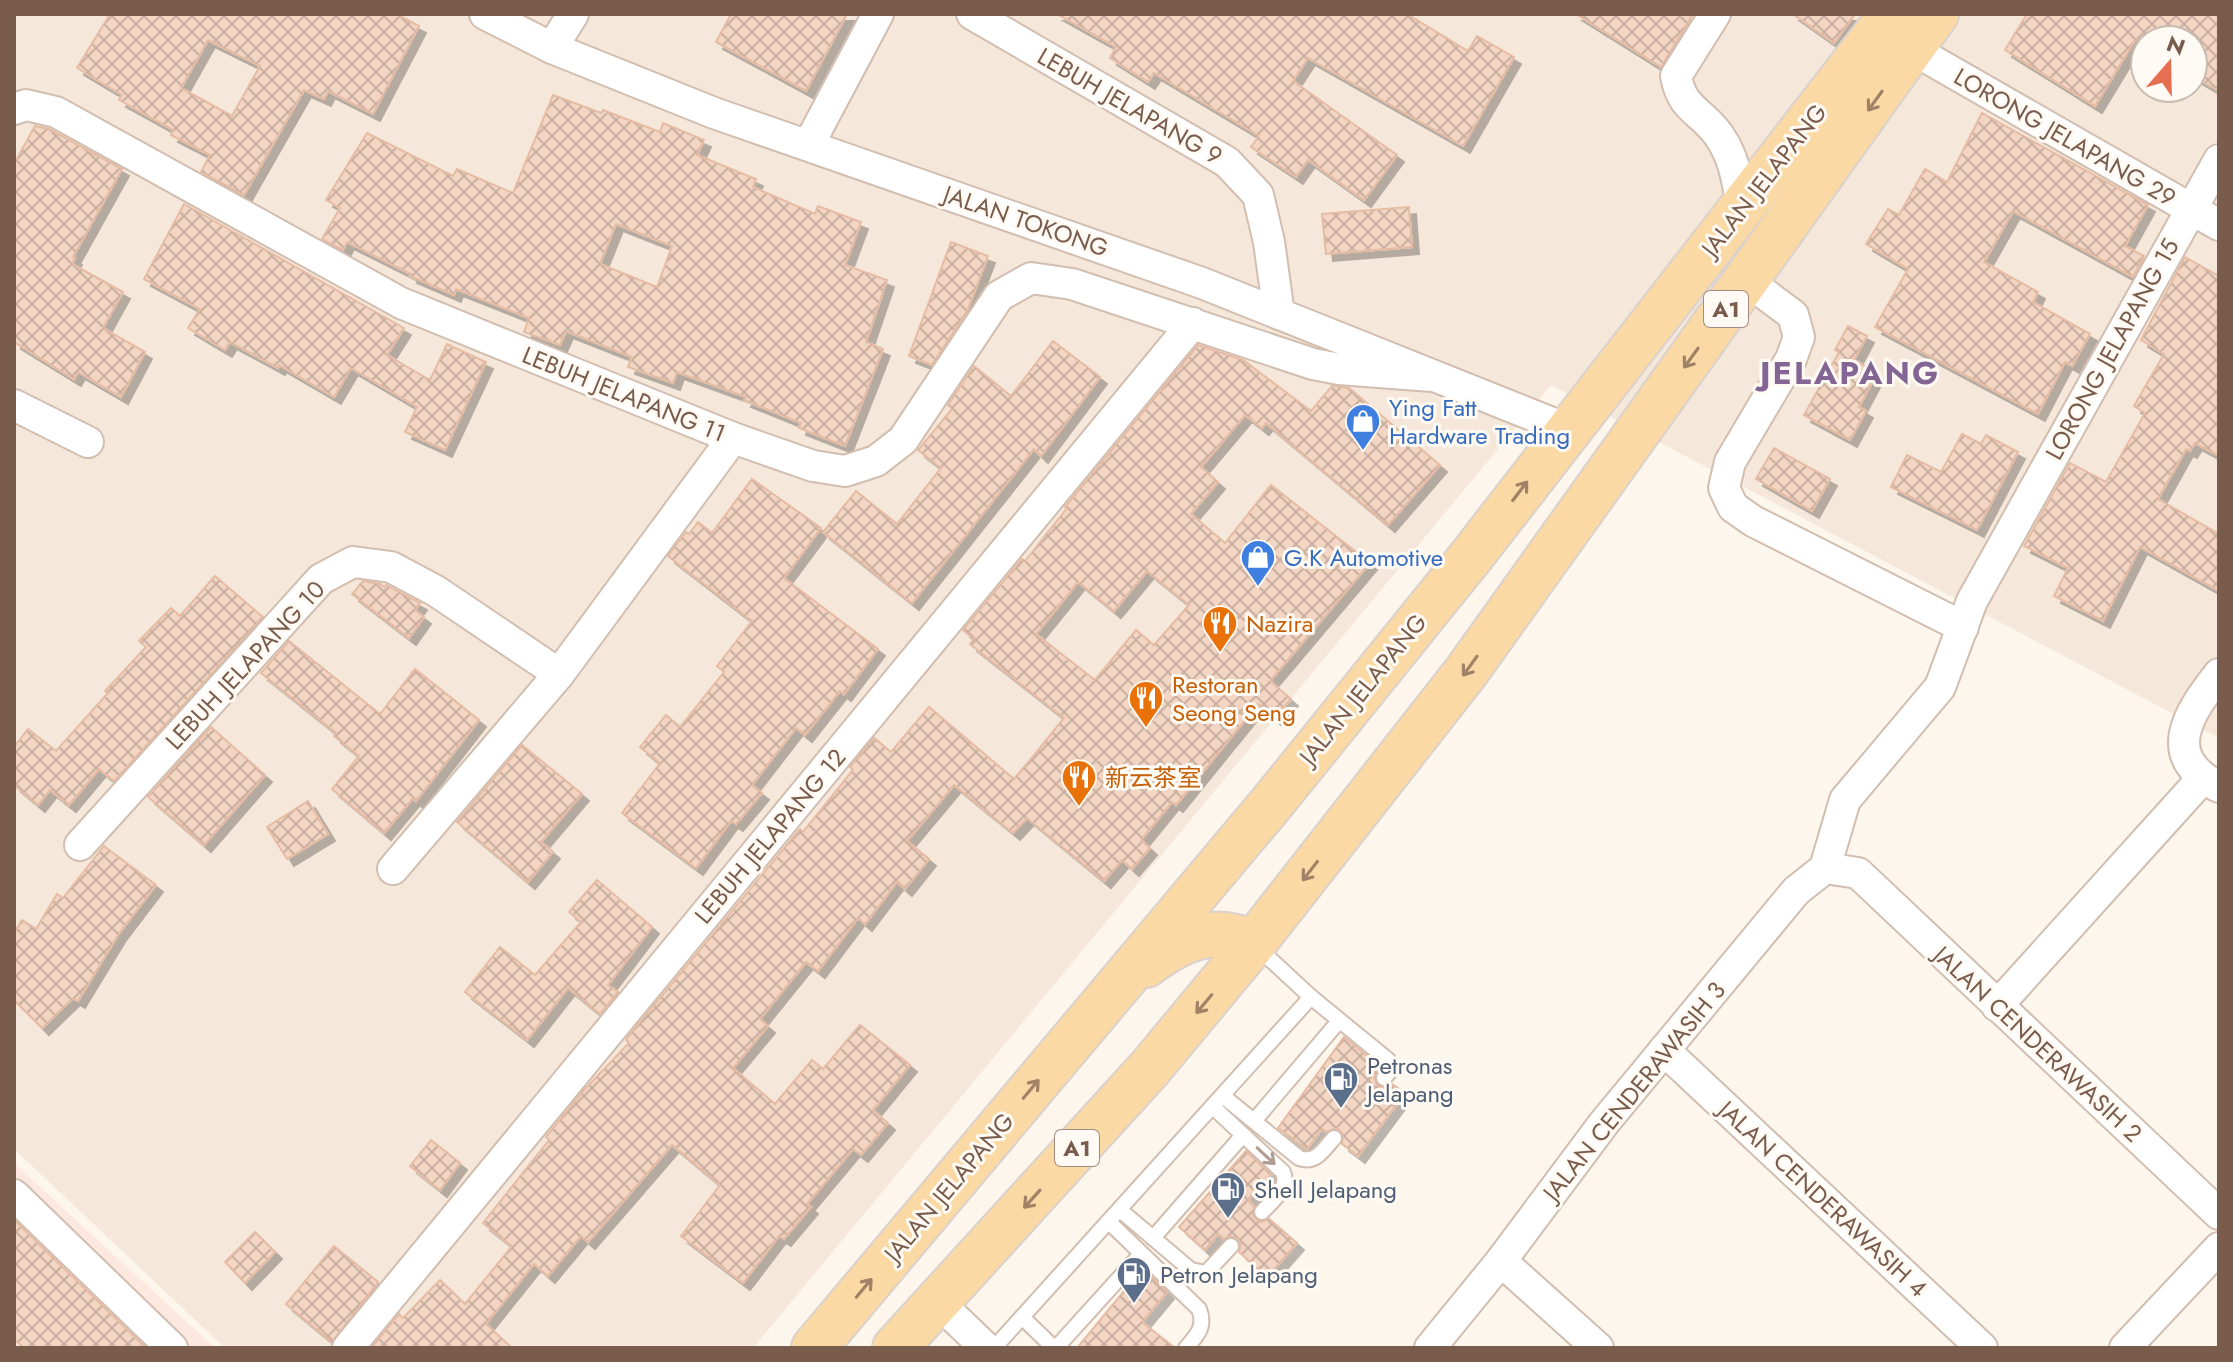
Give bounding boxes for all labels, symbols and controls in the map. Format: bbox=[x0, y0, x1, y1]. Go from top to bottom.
north arrow bbox=[2129, 24, 2209, 104]
text: N bbox=[2162, 27, 2190, 63]
street label: LEBUH JELAPANG 9 bbox=[1031, 39, 1229, 173]
street label: LORONG JELAPANG 29 bbox=[1947, 59, 2183, 215]
one-way arrow bbox=[1867, 89, 1883, 111]
street label: JALAN JELAPANG bbox=[1691, 96, 1835, 266]
street label: JALAN TOKONG bbox=[936, 175, 1113, 266]
street label: LORONG JELAPANG 15 bbox=[2037, 232, 2187, 466]
road number: A1 bbox=[1704, 291, 1748, 327]
street label: LEBUH JELAPANG 11 bbox=[517, 337, 731, 451]
one-way arrow bbox=[1683, 346, 1699, 368]
district label: JELAPANG bbox=[1754, 350, 1940, 396]
place label: Ying Fatt Hardware Trading bbox=[1389, 390, 1570, 453]
shop icon: Ying Fatt Hardware Trading bbox=[1344, 402, 1382, 452]
one-way arrow bbox=[1511, 481, 1528, 503]
shop icon: G.K Automotive bbox=[1239, 538, 1277, 588]
place label: G.K Automotive bbox=[1284, 540, 1443, 575]
street label: LEBUH JELAPANG 10 bbox=[157, 573, 333, 757]
restaurant icon: Nazira bbox=[1201, 604, 1239, 654]
place label: Nazira bbox=[1246, 606, 1313, 641]
street label: JALAN JELAPANG bbox=[1289, 606, 1435, 774]
one-way arrow bbox=[1462, 655, 1479, 676]
place label: Restoran Seong Seng bbox=[1172, 667, 1296, 730]
restaurant icon: Restoran Seong Seng bbox=[1127, 679, 1165, 729]
street label: LEBUH JELAPANG 12 bbox=[686, 741, 854, 931]
restaurant icon: 新云茶室 bbox=[1060, 758, 1098, 808]
place label: 新云茶室 bbox=[1105, 760, 1201, 795]
one-way arrow bbox=[1302, 860, 1319, 881]
street label: JALAN CENDERAWASIH 2 bbox=[1924, 936, 2150, 1150]
street label: JALAN CENDERAWASIH 3 bbox=[1533, 974, 1734, 1210]
one-way arrow bbox=[1195, 993, 1213, 1014]
place label: Petronas Jelapang bbox=[1364, 1048, 1454, 1111]
fuel station icon: Petronas Jelapang bbox=[1322, 1060, 1360, 1110]
one-way arrow bbox=[1022, 1079, 1040, 1100]
street label: JALAN CENDERAWASIH 4 bbox=[1709, 1091, 1935, 1305]
street label: JALAN JELAPANG bbox=[874, 1105, 1022, 1272]
road number: A1 bbox=[1055, 1130, 1099, 1166]
one-way arrow bbox=[1256, 1147, 1276, 1166]
fuel station icon: Shell Jelapang bbox=[1209, 1170, 1247, 1220]
place label: Shell Jelapang bbox=[1254, 1172, 1397, 1207]
one-way arrow bbox=[1023, 1188, 1041, 1208]
fuel station icon: Petron Jelapang bbox=[1115, 1255, 1153, 1305]
place label: Petron Jelapang bbox=[1160, 1257, 1318, 1292]
one-way arrow bbox=[855, 1278, 873, 1299]

